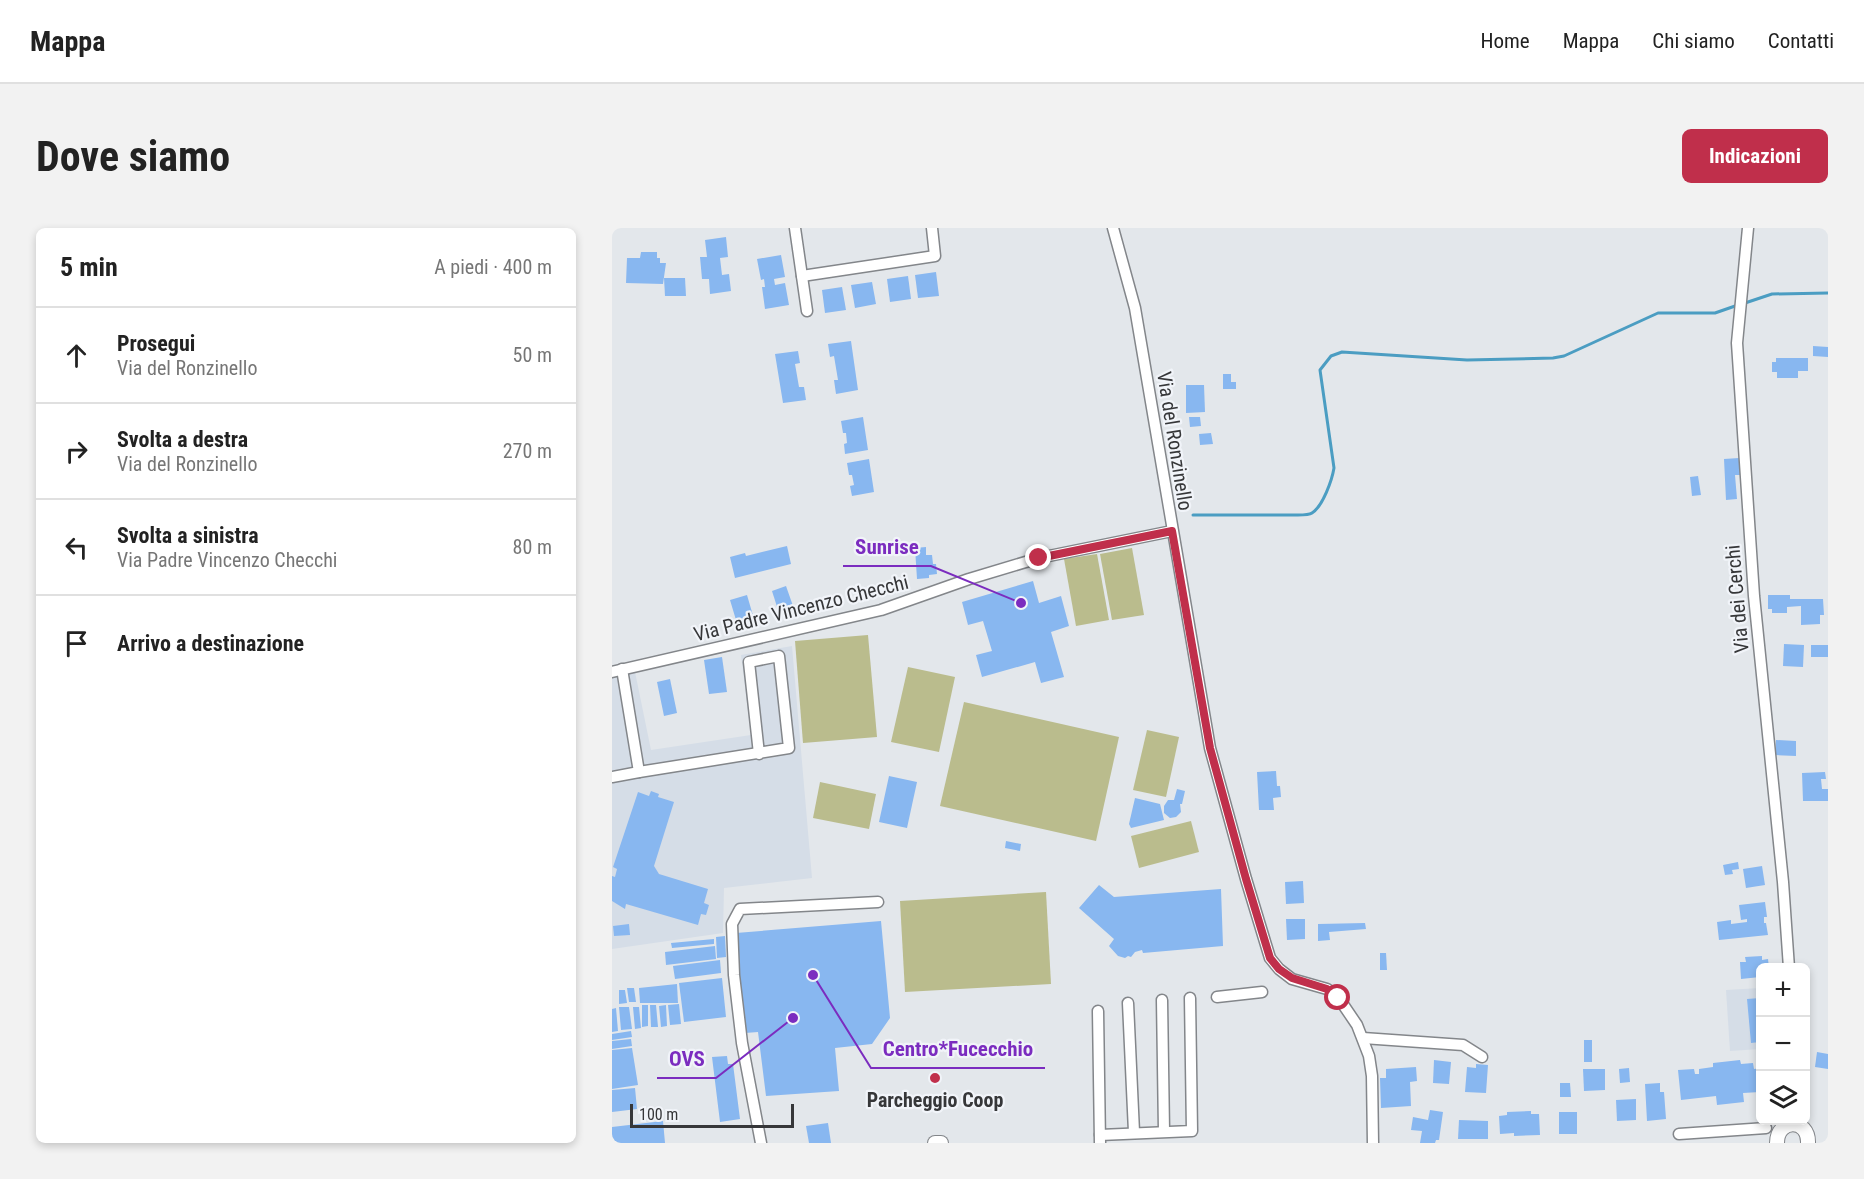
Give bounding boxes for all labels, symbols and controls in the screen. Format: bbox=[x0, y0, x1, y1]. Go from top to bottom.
text: Mappa bbox=[30, 25, 105, 58]
text: Home bbox=[1480, 29, 1530, 53]
text: Mappa bbox=[1563, 29, 1619, 53]
text: Chi siamo bbox=[1652, 29, 1735, 53]
text: Contatti bbox=[1768, 29, 1834, 53]
button: Indicazioni bbox=[1682, 129, 1828, 183]
text: Dove siamo bbox=[36, 132, 230, 181]
text: 5 min bbox=[60, 252, 118, 282]
text: A piedi · 400 m bbox=[434, 255, 552, 279]
text: Prosegui bbox=[117, 331, 195, 356]
icon: ahead bbox=[60, 339, 93, 372]
text: 50 m bbox=[513, 343, 552, 367]
text: Via del Ronzinello bbox=[117, 356, 257, 380]
street label: Via del Ronzinello bbox=[1152, 370, 1198, 512]
text: Svolta a destra bbox=[117, 427, 248, 452]
icon: right bbox=[60, 435, 93, 468]
text: 270 m bbox=[503, 439, 552, 463]
text: Via del Ronzinello bbox=[117, 452, 257, 476]
text: Svolta a sinistra bbox=[117, 523, 259, 548]
callout: Sunrise bbox=[843, 527, 931, 566]
icon: left bbox=[60, 531, 93, 564]
text: 80 m bbox=[513, 535, 552, 559]
text: Sunrise bbox=[855, 535, 919, 559]
route end bbox=[1025, 544, 1051, 570]
street label: Via dei Cerchi bbox=[1720, 544, 1754, 654]
text: Via Padre Vincenzo Checchi bbox=[117, 548, 337, 572]
street label: Via Padre Vincenzo Checchi bbox=[691, 570, 911, 646]
icon: arrive bbox=[60, 627, 93, 660]
text: Arrivo a destinazione bbox=[117, 631, 304, 656]
map controls bbox=[1756, 963, 1810, 1125]
button: + bbox=[1756, 963, 1810, 1017]
route start bbox=[1324, 984, 1350, 1010]
button: − bbox=[1756, 1017, 1810, 1071]
callout: Centro*Fucecchio bbox=[871, 1029, 1045, 1068]
text: Centro*Fucecchio bbox=[883, 1037, 1033, 1061]
callout: OVS bbox=[657, 1039, 716, 1078]
text: OVS bbox=[669, 1047, 705, 1071]
marker: Parcheggio Coop bbox=[928, 1071, 942, 1085]
button: layers bbox=[1756, 1071, 1810, 1125]
place label: Parcheggio Coop bbox=[867, 1088, 1003, 1112]
scale bar bbox=[630, 1101, 794, 1128]
text: 100 m bbox=[639, 1105, 678, 1124]

